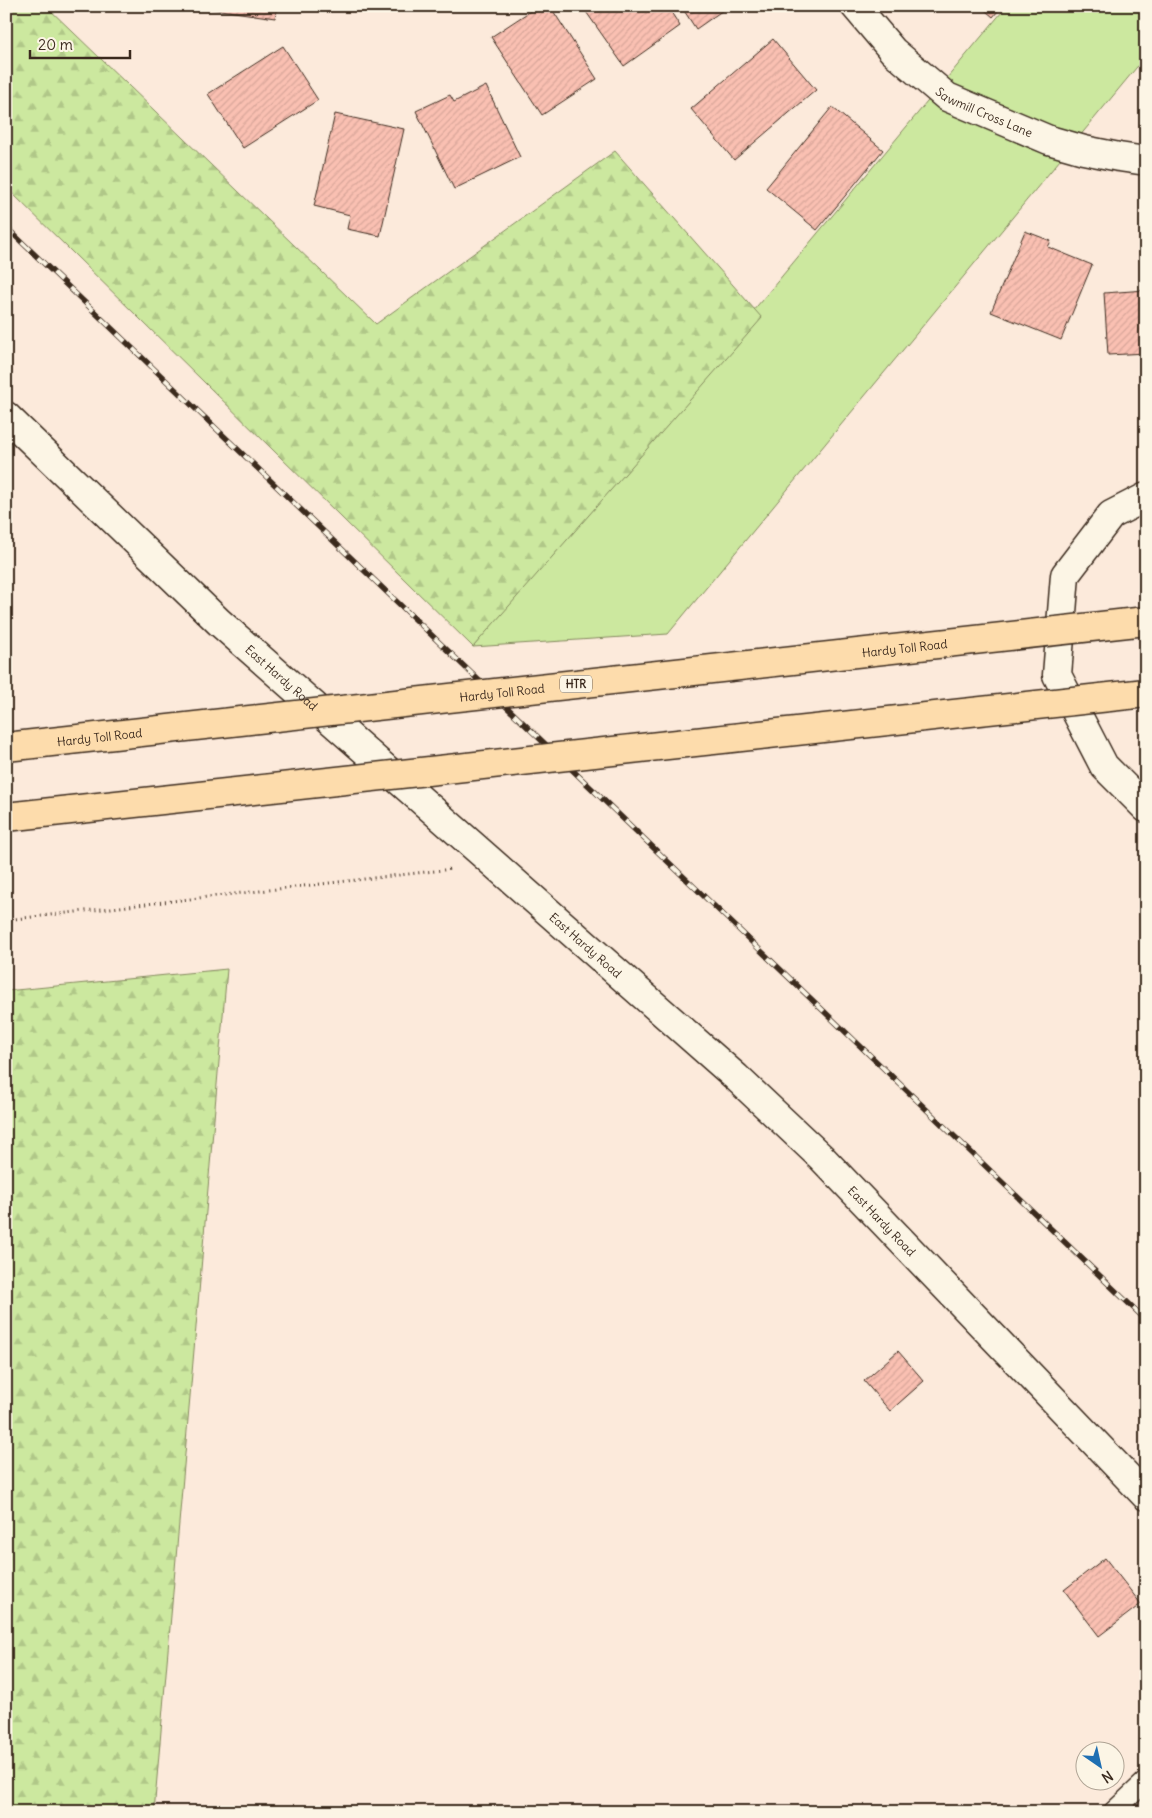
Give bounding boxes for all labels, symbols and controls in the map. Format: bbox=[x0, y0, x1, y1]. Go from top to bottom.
scale bar bbox=[30, 28, 130, 60]
text: 20 m bbox=[38, 35, 73, 54]
street label: Sawmill Cross Lane bbox=[933, 83, 1035, 140]
street label: Hardy Toll Road bbox=[861, 636, 948, 660]
street label: East Hardy Road bbox=[243, 641, 321, 713]
road number: HTR bbox=[560, 676, 592, 692]
street label: Hardy Toll Road bbox=[459, 680, 545, 704]
street label: Hardy Toll Road bbox=[56, 725, 143, 749]
street label: East Hardy Road bbox=[547, 909, 625, 981]
street label: East Hardy Road bbox=[845, 1183, 919, 1259]
north arrow bbox=[1074, 1740, 1124, 1790]
text: N bbox=[1098, 1767, 1116, 1787]

